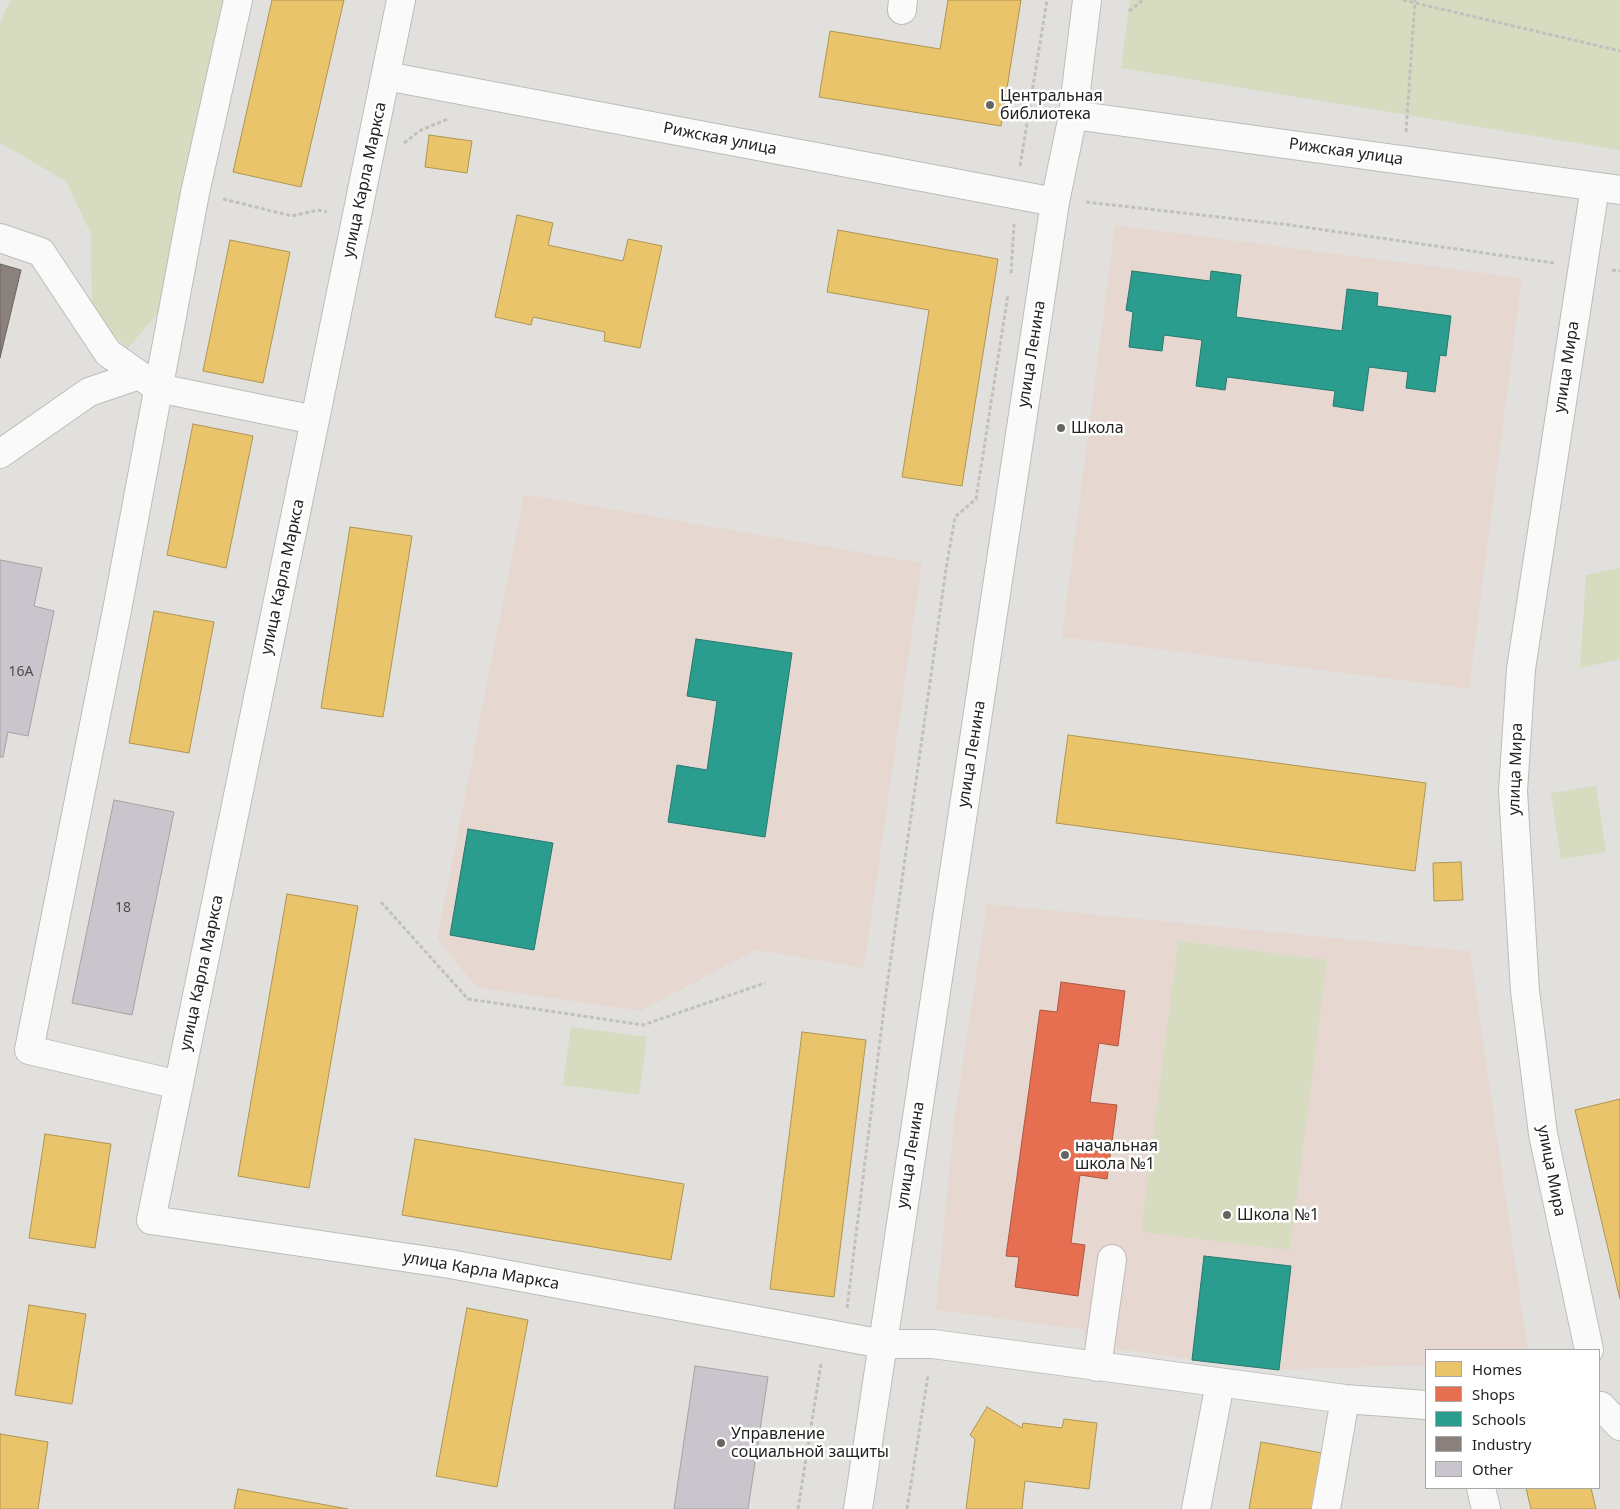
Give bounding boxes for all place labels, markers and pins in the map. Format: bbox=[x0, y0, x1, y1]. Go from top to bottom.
place label: Центральная библиотека bbox=[1000, 86, 1103, 124]
marker: Центральная библиотека bbox=[984, 99, 996, 111]
place label: Школа bbox=[1071, 418, 1124, 438]
marker: Школа bbox=[1055, 422, 1067, 434]
place label: начальная школа №1 bbox=[1075, 1136, 1158, 1174]
marker: начальная школа №1 bbox=[1059, 1149, 1071, 1161]
place label: Школа №1 bbox=[1237, 1205, 1319, 1225]
marker: Школа №1 bbox=[1221, 1209, 1233, 1221]
place label: Управление социальной защиты bbox=[731, 1424, 889, 1462]
marker: Управление социальной защиты bbox=[715, 1437, 727, 1449]

